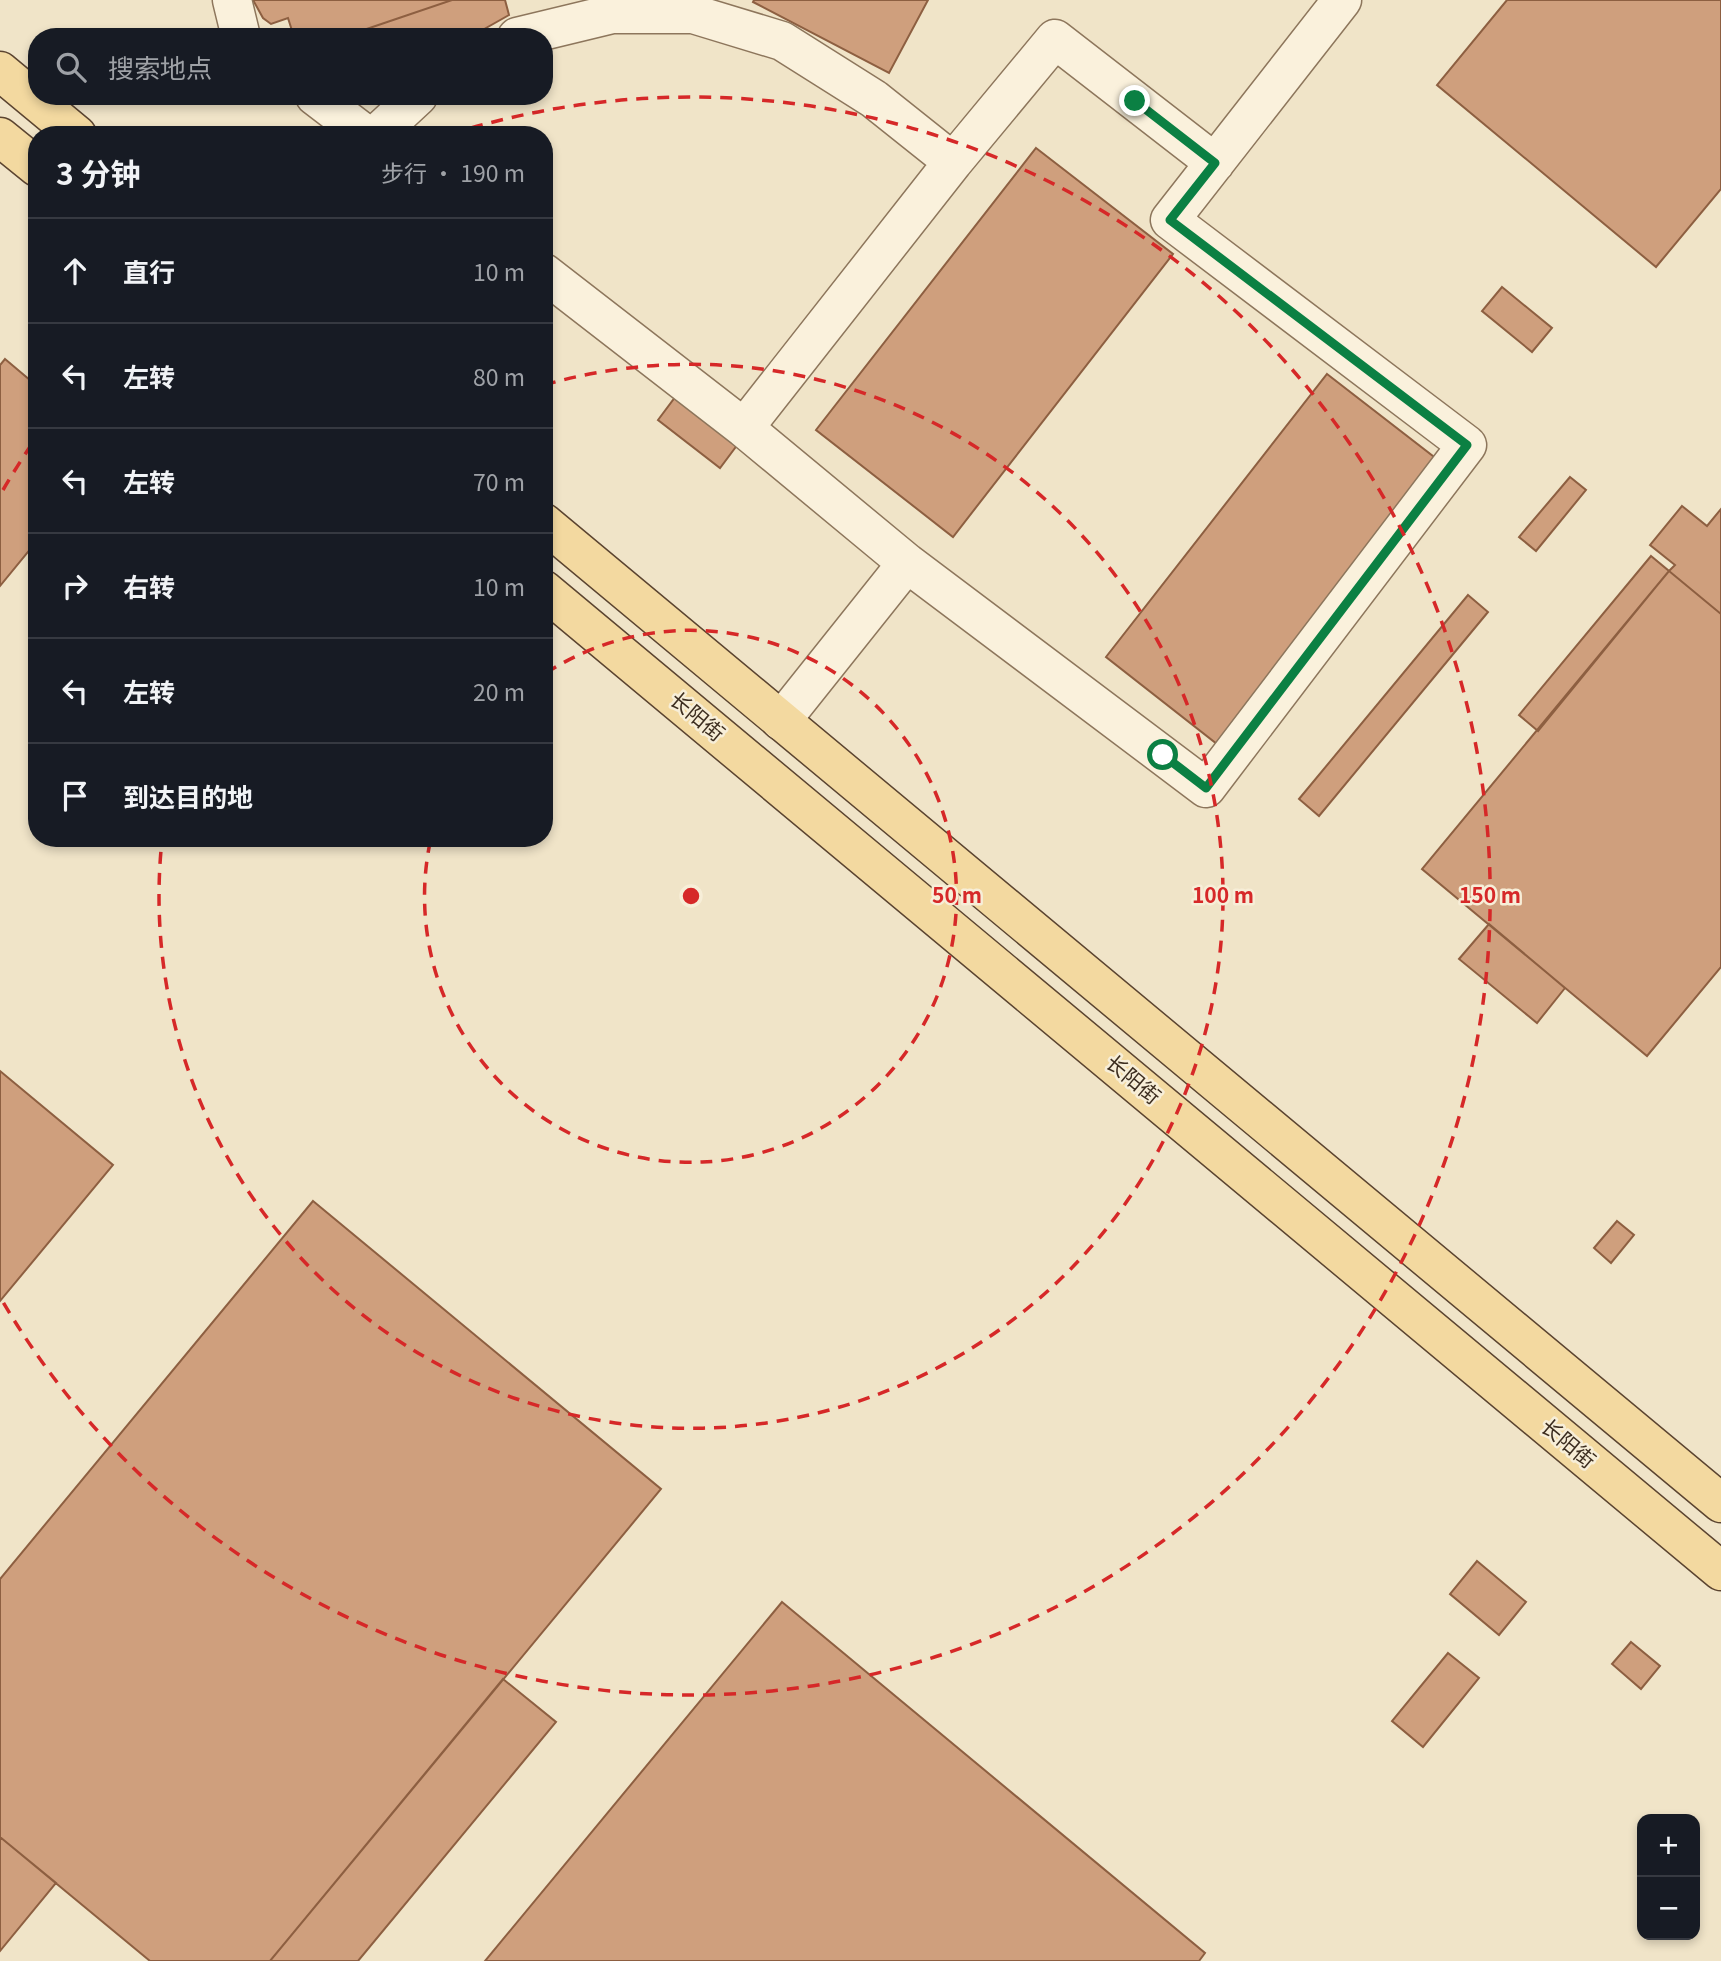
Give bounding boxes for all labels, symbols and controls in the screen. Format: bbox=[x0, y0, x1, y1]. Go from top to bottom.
search box bbox=[28, 28, 553, 105]
icon: search bbox=[52, 48, 90, 86]
text: 搜索地点 bbox=[108, 48, 212, 85]
route end bbox=[1119, 85, 1150, 116]
text: 3 分钟 bbox=[56, 150, 141, 194]
text: 步行 · 190 m bbox=[381, 155, 525, 189]
icon: ahead bbox=[56, 252, 94, 290]
text: 直行 bbox=[123, 252, 175, 289]
text: 10 m bbox=[473, 254, 525, 288]
icon: left bbox=[56, 357, 94, 395]
text: 左转 bbox=[123, 357, 175, 394]
text: 80 m bbox=[473, 359, 525, 393]
icon: left bbox=[56, 462, 94, 500]
text: 左转 bbox=[123, 462, 175, 499]
text: 70 m bbox=[473, 464, 525, 498]
icon: right bbox=[56, 567, 94, 605]
text: 右转 bbox=[123, 567, 175, 604]
text: 10 m bbox=[473, 569, 525, 603]
icon: left bbox=[56, 672, 94, 710]
text: 左转 bbox=[123, 672, 175, 709]
text: 20 m bbox=[473, 674, 525, 708]
street label: 长阳街 bbox=[665, 684, 732, 747]
route start bbox=[1147, 739, 1178, 770]
icon: arrive bbox=[56, 777, 94, 815]
text: 到达目的地 bbox=[123, 777, 253, 814]
text: 50 m bbox=[932, 879, 982, 909]
text: 100 m bbox=[1192, 879, 1254, 909]
text: 150 m bbox=[1459, 879, 1521, 909]
centre of rings bbox=[679, 884, 703, 908]
street label: 长阳街 bbox=[1101, 1047, 1168, 1110]
street label: 长阳街 bbox=[1536, 1411, 1603, 1474]
map controls bbox=[1637, 1814, 1700, 1940]
button: + bbox=[1637, 1814, 1700, 1877]
button: − bbox=[1637, 1877, 1700, 1940]

